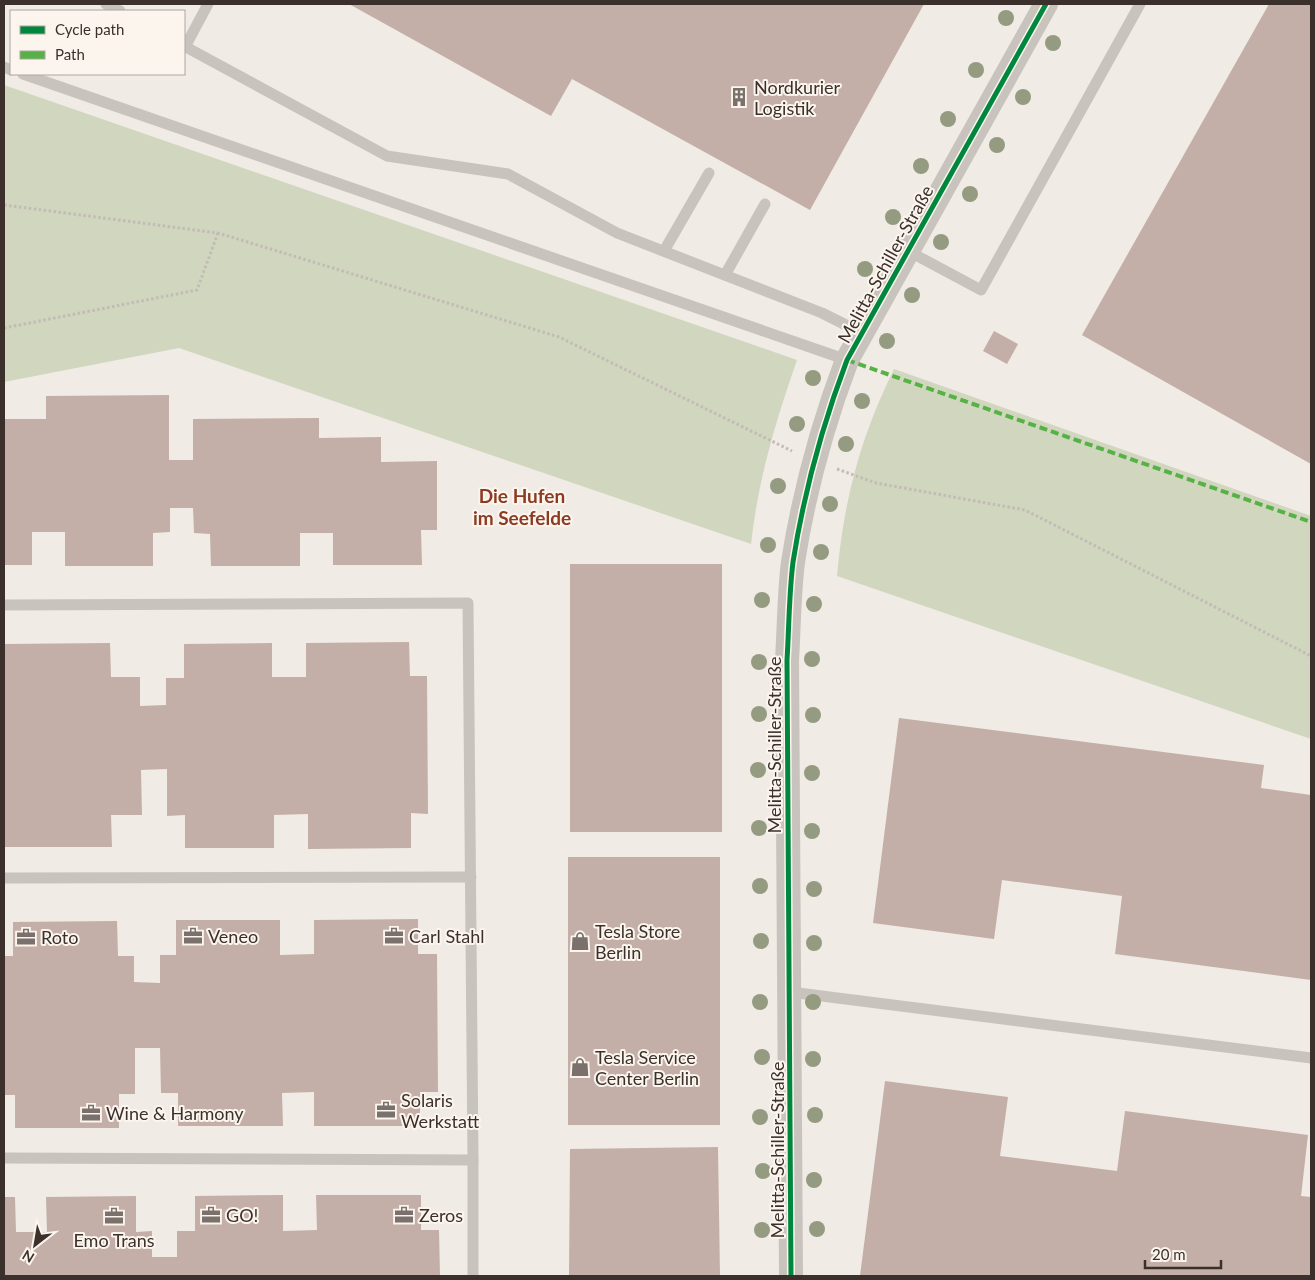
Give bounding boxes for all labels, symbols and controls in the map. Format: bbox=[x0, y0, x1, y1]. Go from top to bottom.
legend bbox=[10, 10, 185, 75]
text: Cycle path bbox=[55, 20, 124, 38]
text: Path bbox=[55, 45, 85, 63]
place label: Nordkurier Logistik bbox=[754, 76, 841, 119]
building icon: Nordkurier Logistik bbox=[728, 86, 750, 108]
street label: Melitta-Schiller-Straße bbox=[832, 181, 938, 347]
district label: Die Hufen im Seefelde bbox=[473, 484, 571, 529]
street label: Melitta-Schiller-Straße bbox=[763, 656, 785, 834]
place label: Tesla Store Berlin bbox=[595, 920, 680, 963]
office icon: Veneo bbox=[182, 925, 204, 947]
place label: Veneo bbox=[208, 925, 258, 947]
office icon: Carl Stahl bbox=[383, 925, 405, 947]
place label: Carl Stahl bbox=[409, 925, 484, 947]
office icon: Roto bbox=[15, 926, 37, 948]
place label: Roto bbox=[41, 926, 78, 948]
shop icon: Tesla Store Berlin bbox=[569, 930, 591, 952]
place label: Tesla Service Center Berlin bbox=[595, 1046, 699, 1089]
shop icon: Tesla Service Center Berlin bbox=[569, 1056, 591, 1078]
street label: Melitta-Schiller-Straße bbox=[766, 1061, 788, 1239]
place label: Solaris Werkstatt bbox=[401, 1089, 480, 1132]
office icon: Solaris Werkstatt bbox=[375, 1099, 397, 1121]
office icon: Wine & Harmony bbox=[80, 1102, 102, 1124]
place label: Wine & Harmony bbox=[106, 1102, 244, 1124]
office icon: GO! bbox=[200, 1204, 222, 1226]
place label: GO! bbox=[226, 1204, 258, 1226]
office icon: Zeros bbox=[393, 1204, 415, 1226]
place label: Zeros bbox=[419, 1204, 463, 1226]
office icon: Emo Trans bbox=[103, 1205, 125, 1227]
north arrow bbox=[10, 1220, 60, 1270]
place label: Emo Trans bbox=[73, 1229, 155, 1251]
scale bar bbox=[1145, 1238, 1221, 1270]
text: 20 m bbox=[1152, 1245, 1186, 1263]
text: N bbox=[19, 1247, 37, 1267]

